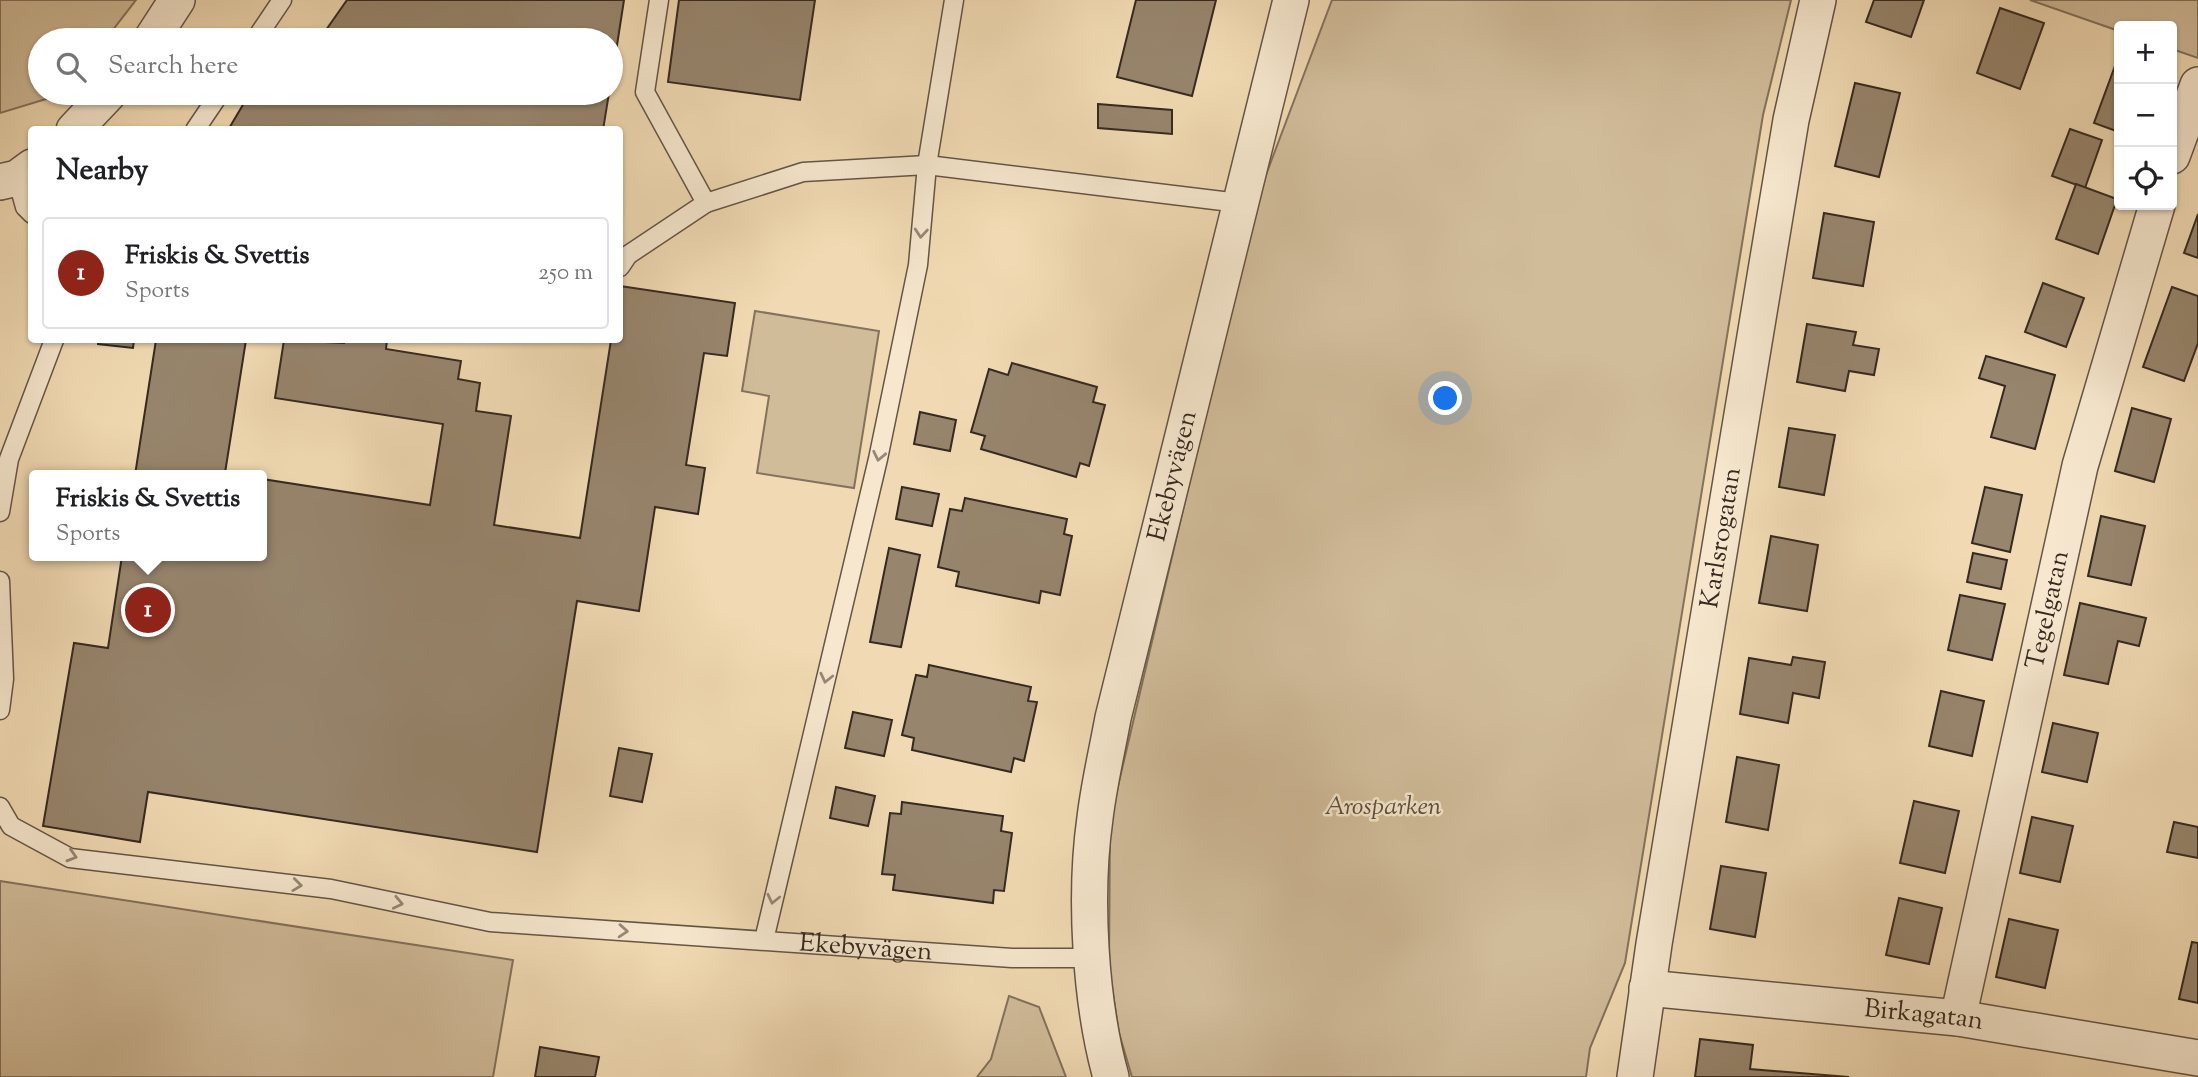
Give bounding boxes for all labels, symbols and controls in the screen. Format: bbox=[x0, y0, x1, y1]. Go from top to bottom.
map controls bbox=[2114, 21, 2177, 210]
button: + bbox=[2114, 21, 2177, 84]
search box bbox=[28, 28, 623, 105]
icon: search bbox=[52, 48, 90, 86]
text: Search here bbox=[108, 48, 238, 85]
button: − bbox=[2114, 84, 2177, 147]
button: locate bbox=[2114, 147, 2177, 210]
text: Nearby bbox=[56, 150, 148, 193]
one-way arrow bbox=[914, 228, 929, 239]
text: Friskis & Svettis bbox=[125, 238, 310, 275]
text: 1 bbox=[77, 257, 85, 290]
text: 250 m bbox=[538, 257, 593, 290]
text: Sports bbox=[125, 275, 190, 308]
your location bbox=[1428, 381, 1462, 415]
street label: Ekebyvägen bbox=[1139, 407, 1207, 545]
one-way arrow bbox=[872, 450, 887, 462]
street label: Karlsrogatan bbox=[1692, 465, 1751, 611]
popup bbox=[29, 470, 267, 561]
text: Friskis & Svettis bbox=[56, 481, 240, 518]
text: Sports bbox=[56, 518, 120, 551]
street label: Tegelgatan bbox=[2017, 547, 2079, 673]
pin: 1 bbox=[125, 584, 171, 636]
one-way arrow bbox=[820, 672, 834, 684]
park label: Arosparken bbox=[1324, 789, 1442, 826]
one-way arrow bbox=[65, 848, 77, 863]
one-way arrow bbox=[291, 877, 303, 892]
one-way arrow bbox=[767, 893, 781, 905]
one-way arrow bbox=[392, 894, 404, 909]
one-way arrow bbox=[618, 923, 629, 938]
street label: Ekebyvägen bbox=[798, 925, 934, 971]
street label: Birkagatan bbox=[1862, 991, 1986, 1040]

